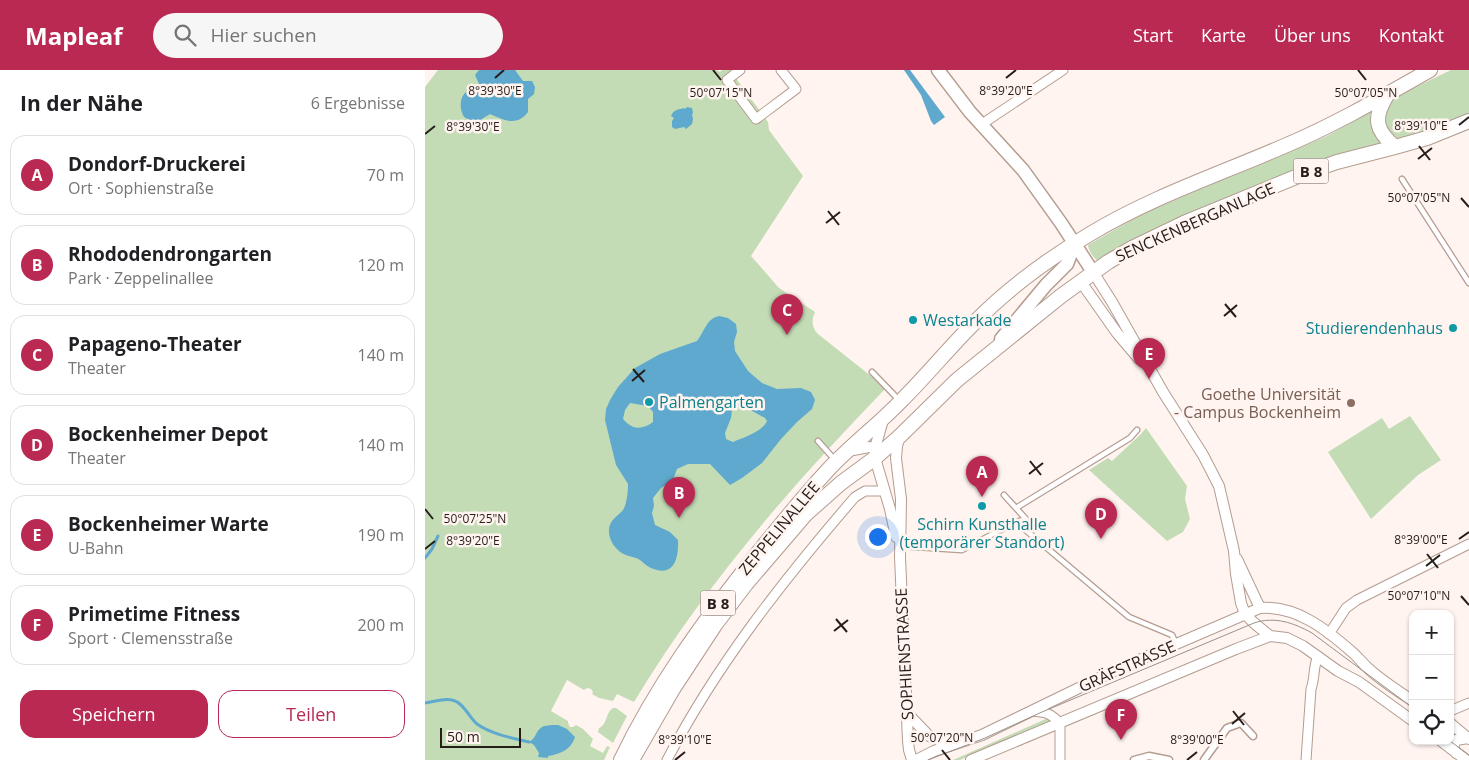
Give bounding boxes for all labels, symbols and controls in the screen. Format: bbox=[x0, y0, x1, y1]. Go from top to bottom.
search box bbox=[153, 13, 503, 58]
text: Mapleaf bbox=[25, 19, 123, 52]
icon: search bbox=[171, 21, 199, 49]
text: Hier suchen bbox=[211, 22, 317, 48]
text: Start bbox=[1133, 23, 1173, 47]
text: Karte bbox=[1201, 23, 1246, 47]
text: Über uns bbox=[1274, 23, 1351, 47]
text: Kontakt bbox=[1379, 23, 1444, 47]
text: 8°39'30"E bbox=[468, 82, 522, 99]
text: 8°39'20"E bbox=[979, 82, 1033, 99]
text: 50°07'15"N bbox=[690, 84, 752, 101]
text: 50°07'05"N bbox=[1335, 84, 1397, 101]
text: In der Nähe bbox=[20, 89, 143, 117]
text: 6 Ergebnisse bbox=[311, 92, 405, 114]
text: 8°39'10"E bbox=[1394, 117, 1448, 134]
text: 8°39'30"E bbox=[446, 118, 500, 135]
text: Dondorf-Druckerei bbox=[68, 151, 246, 177]
road number: B 8 bbox=[1293, 158, 1329, 184]
text: A bbox=[31, 164, 43, 186]
text: 70 m bbox=[367, 164, 404, 186]
text: Ort · Sophienstraße bbox=[68, 177, 214, 199]
street label: SENCKENBERGANLAGE bbox=[1112, 177, 1278, 267]
text: 50°07'05"N bbox=[1388, 189, 1450, 206]
text: Rhododendrongarten bbox=[68, 241, 272, 267]
text: B bbox=[32, 254, 42, 276]
text: 120 m bbox=[358, 254, 404, 276]
text: Park · Zeppelinallee bbox=[68, 267, 214, 289]
pin: C bbox=[771, 294, 803, 335]
place label: Westarkade bbox=[923, 309, 1012, 331]
marker: Westarkade bbox=[907, 314, 919, 326]
place label: Studierendenhaus bbox=[1306, 317, 1443, 339]
marker: Studierendenhaus bbox=[1447, 322, 1459, 334]
text: Papageno-Theater bbox=[68, 331, 242, 357]
pin: E bbox=[1133, 338, 1165, 379]
text: C bbox=[32, 344, 42, 366]
text: 140 m bbox=[358, 344, 404, 366]
text: Theater bbox=[68, 357, 126, 379]
place label: Goethe Universität - Campus Bockenheim bbox=[1174, 383, 1341, 423]
place label: Palmengarten bbox=[659, 391, 764, 413]
marker: Palmengarten bbox=[643, 396, 655, 408]
marker: Goethe Universität - Campus Bockenheim bbox=[1345, 397, 1357, 409]
text: Bockenheimer Depot bbox=[68, 421, 268, 447]
text: D bbox=[31, 434, 43, 456]
text: 140 m bbox=[358, 434, 404, 456]
text: Theater bbox=[68, 447, 126, 469]
pin: A bbox=[966, 456, 998, 497]
pin: B bbox=[663, 477, 695, 518]
street label: ZEPPELINALLEE bbox=[733, 477, 825, 579]
pin: D bbox=[1085, 498, 1117, 539]
marker: Schirn Kunsthalle (temporärer Standort) bbox=[976, 500, 988, 512]
text: 50°07'25"N bbox=[444, 510, 506, 527]
text: Bockenheimer Warte bbox=[68, 511, 269, 537]
place label: Schirn Kunsthalle (temporärer Standort) bbox=[900, 513, 1065, 553]
text: E bbox=[33, 524, 41, 546]
text: 190 m bbox=[358, 524, 404, 546]
your location bbox=[865, 524, 891, 550]
text: 8°39'00"E bbox=[1394, 531, 1448, 548]
text: 8°39'20"E bbox=[446, 532, 500, 549]
text: U-Bahn bbox=[68, 537, 124, 559]
street label: SOPHIENSTRASSE bbox=[890, 587, 918, 721]
text: 50°07'10"N bbox=[1388, 587, 1450, 604]
road number: B 8 bbox=[701, 590, 735, 616]
text: Primetime Fitness bbox=[68, 601, 240, 627]
map controls bbox=[1409, 610, 1454, 745]
button: + bbox=[1409, 610, 1454, 655]
text: F bbox=[33, 614, 41, 636]
text: 200 m bbox=[358, 614, 404, 636]
text: Sport · Clemensstraße bbox=[68, 627, 233, 649]
street label: GRÄFSTRASSE bbox=[1075, 635, 1179, 697]
button: − bbox=[1409, 655, 1454, 700]
button: Speichern bbox=[20, 690, 208, 738]
button: Teilen bbox=[218, 690, 405, 738]
pin: F bbox=[1105, 699, 1137, 740]
button: locate bbox=[1409, 700, 1454, 745]
scale bar bbox=[440, 725, 521, 748]
text: 50 m bbox=[447, 727, 480, 746]
text: 50°07'20"N bbox=[911, 729, 973, 746]
text: 8°39'10"E bbox=[658, 731, 712, 748]
text: 8°39'00"E bbox=[1170, 731, 1224, 748]

